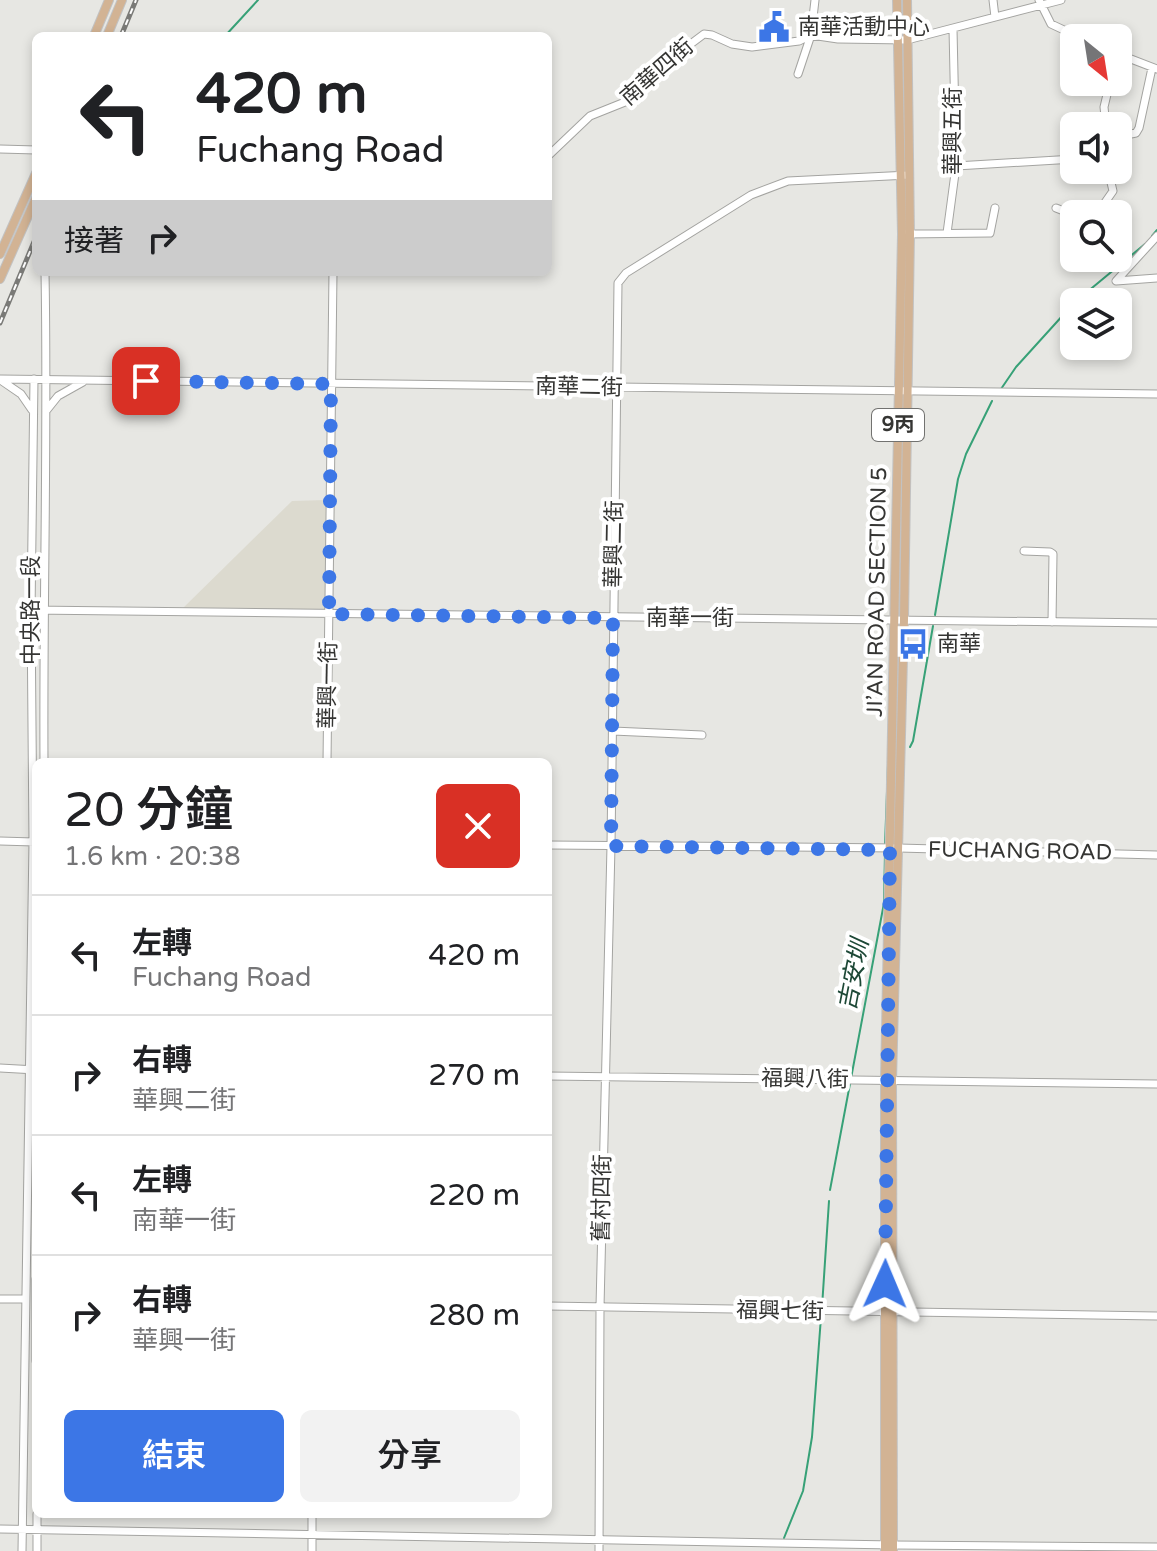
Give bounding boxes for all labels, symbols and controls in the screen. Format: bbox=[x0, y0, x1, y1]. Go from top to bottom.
public building icon: 南華活動中心 bbox=[757, 10, 791, 44]
place label: 南華活動中心 bbox=[798, 14, 930, 40]
north arrow bbox=[1060, 24, 1132, 96]
map controls bbox=[1060, 24, 1132, 360]
street label: 南華四街 bbox=[615, 33, 699, 111]
text: 420 m bbox=[196, 61, 367, 128]
icon: left bbox=[64, 64, 168, 168]
street label: 華興五街 bbox=[940, 87, 966, 175]
button: sound bbox=[1060, 112, 1132, 184]
text: Fuchang Road bbox=[196, 129, 444, 172]
button: search bbox=[1060, 200, 1132, 272]
icon: right bbox=[140, 216, 184, 260]
text: 接著 bbox=[64, 223, 124, 260]
button: layers bbox=[1060, 288, 1132, 360]
pin bbox=[112, 347, 180, 415]
icon: arrive bbox=[124, 359, 168, 403]
street label: 南華二街 bbox=[535, 373, 623, 401]
road number: 9丙 bbox=[872, 409, 924, 441]
street label: JI’AN ROAD SECTION 5 bbox=[862, 467, 892, 717]
street label: 華興二街 bbox=[600, 500, 628, 588]
street label: 中央路一段 bbox=[18, 555, 44, 665]
street label: 南華一街 bbox=[646, 605, 734, 631]
bus stop icon: 南華 bbox=[896, 627, 930, 661]
place label: 南華 bbox=[937, 631, 981, 657]
street label: 華興一街 bbox=[314, 641, 342, 729]
text: 20 分鐘 bbox=[64, 782, 233, 840]
button: close bbox=[436, 784, 520, 868]
street label: FUCHANG ROAD bbox=[928, 836, 1112, 866]
text: 1.6 km · 20:38 bbox=[64, 841, 241, 872]
text: 左轉 bbox=[132, 925, 192, 962]
icon: left bbox=[64, 933, 108, 977]
water label: 吉安圳 bbox=[833, 934, 876, 1013]
text: 420 m bbox=[428, 937, 520, 974]
text: Fuchang Road bbox=[132, 962, 311, 993]
text: 右轉 bbox=[132, 1042, 192, 1079]
icon: right bbox=[64, 1053, 108, 1097]
text: 270 m bbox=[428, 1057, 520, 1094]
street label: 福興八街 bbox=[761, 1065, 849, 1093]
text: 華興二街 bbox=[132, 1085, 236, 1116]
street label: 舊村四街 bbox=[588, 1154, 616, 1242]
text: 左轉 bbox=[132, 1162, 192, 1199]
icon: left bbox=[64, 1173, 108, 1217]
text: 220 m bbox=[428, 1177, 520, 1214]
text: 南華一街 bbox=[132, 1205, 236, 1236]
position arrow bbox=[843, 1242, 927, 1326]
text: 右轉 bbox=[132, 1282, 192, 1319]
icon: right bbox=[64, 1293, 108, 1337]
text: 280 m bbox=[428, 1297, 520, 1334]
street label: 福興七街 bbox=[736, 1297, 824, 1325]
text: 華興一街 bbox=[132, 1325, 236, 1356]
button: 結束 bbox=[64, 1410, 284, 1502]
button: 分享 bbox=[300, 1410, 520, 1502]

